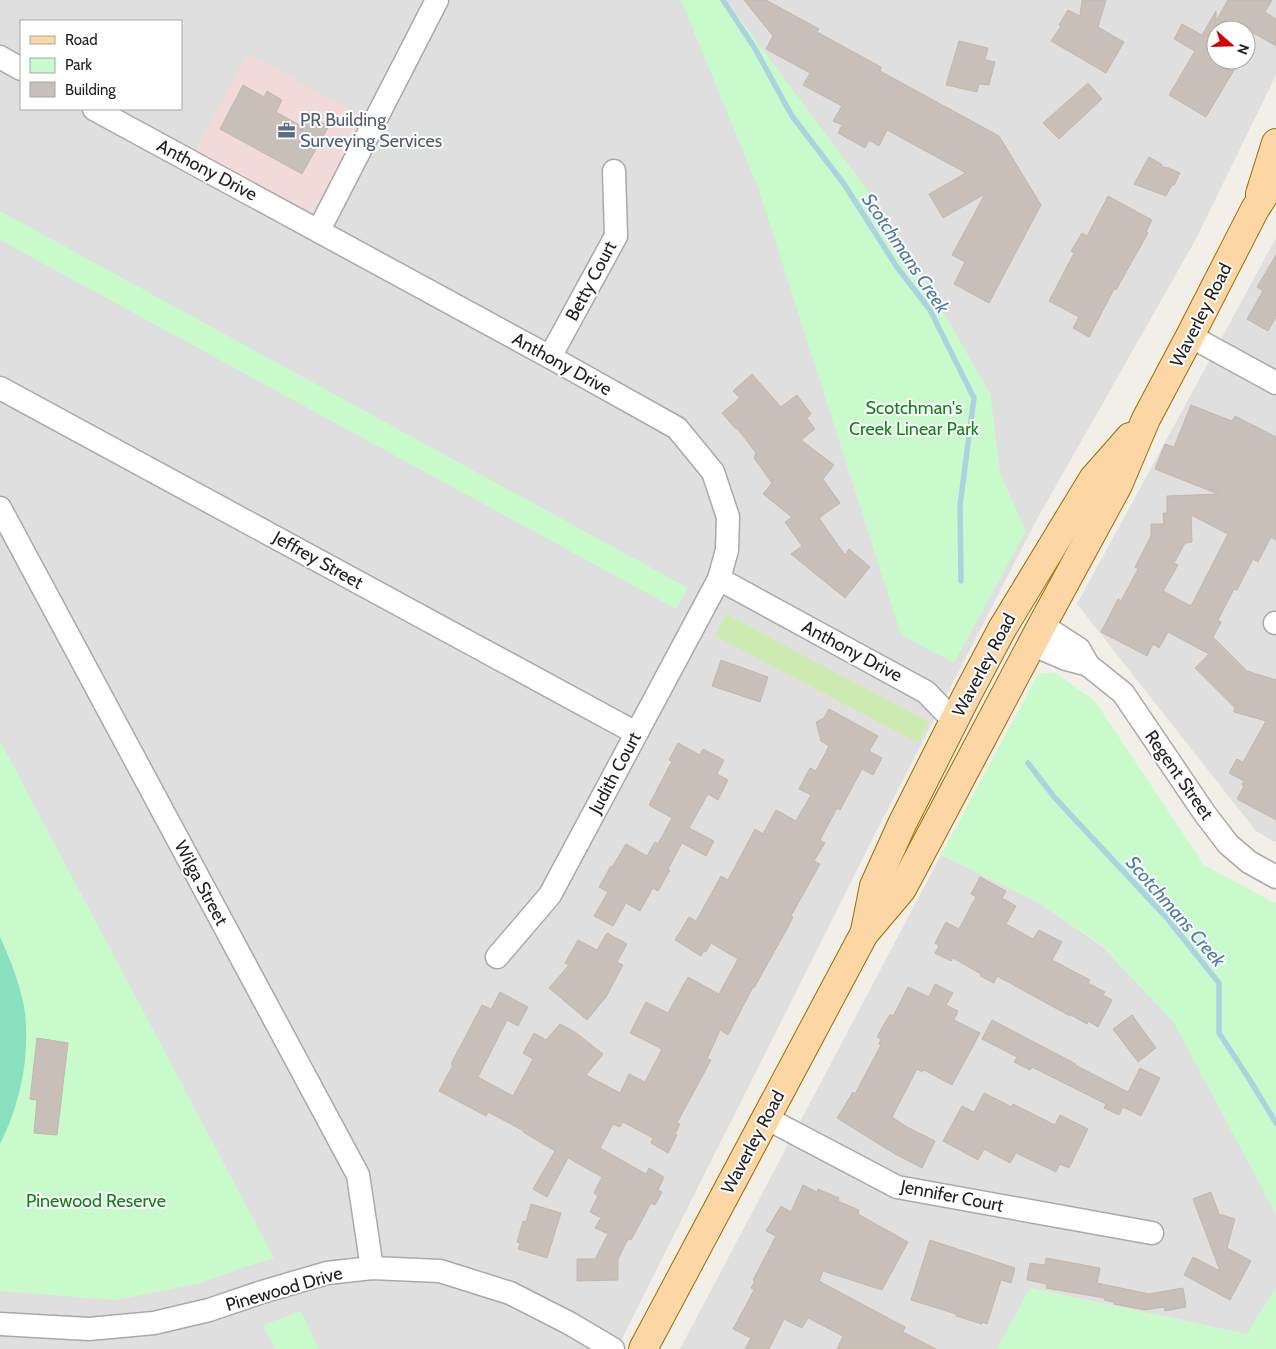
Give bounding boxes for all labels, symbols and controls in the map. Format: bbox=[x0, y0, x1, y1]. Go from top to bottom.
legend bbox=[20, 20, 182, 110]
north arrow bbox=[1206, 20, 1256, 70]
text: Road bbox=[65, 31, 98, 49]
text: N bbox=[1233, 42, 1253, 57]
text: Park bbox=[65, 56, 92, 74]
text: Building bbox=[65, 81, 116, 99]
place label: PR Building Surveying Services bbox=[300, 109, 442, 152]
office icon: PR Building Surveying Services bbox=[276, 120, 296, 140]
street label: Anthony Drive bbox=[153, 134, 261, 206]
water label: Scotchmans Creek bbox=[857, 189, 955, 318]
street label: Betty Court bbox=[561, 237, 621, 325]
street label: Waverley Road bbox=[1165, 259, 1237, 371]
street label: Anthony Drive bbox=[509, 328, 615, 400]
park label: Scotchman's Creek Linear Park bbox=[849, 397, 980, 440]
street label: Jeffrey Street bbox=[268, 526, 367, 594]
street label: Waverley Road bbox=[948, 610, 1020, 720]
street label: Anthony Drive bbox=[798, 615, 906, 687]
street label: Regent Street bbox=[1140, 726, 1218, 824]
street label: Judith Court bbox=[584, 728, 646, 819]
street label: Wilga Street bbox=[169, 837, 233, 929]
water label: Scotchmans Creek bbox=[1121, 851, 1231, 972]
street label: Waverley Road bbox=[717, 1087, 789, 1197]
street label: Jennifer Court bbox=[898, 1175, 1005, 1217]
park label: Pinewood Reserve bbox=[26, 1190, 166, 1212]
street label: Pinewood Drive bbox=[223, 1262, 345, 1316]

